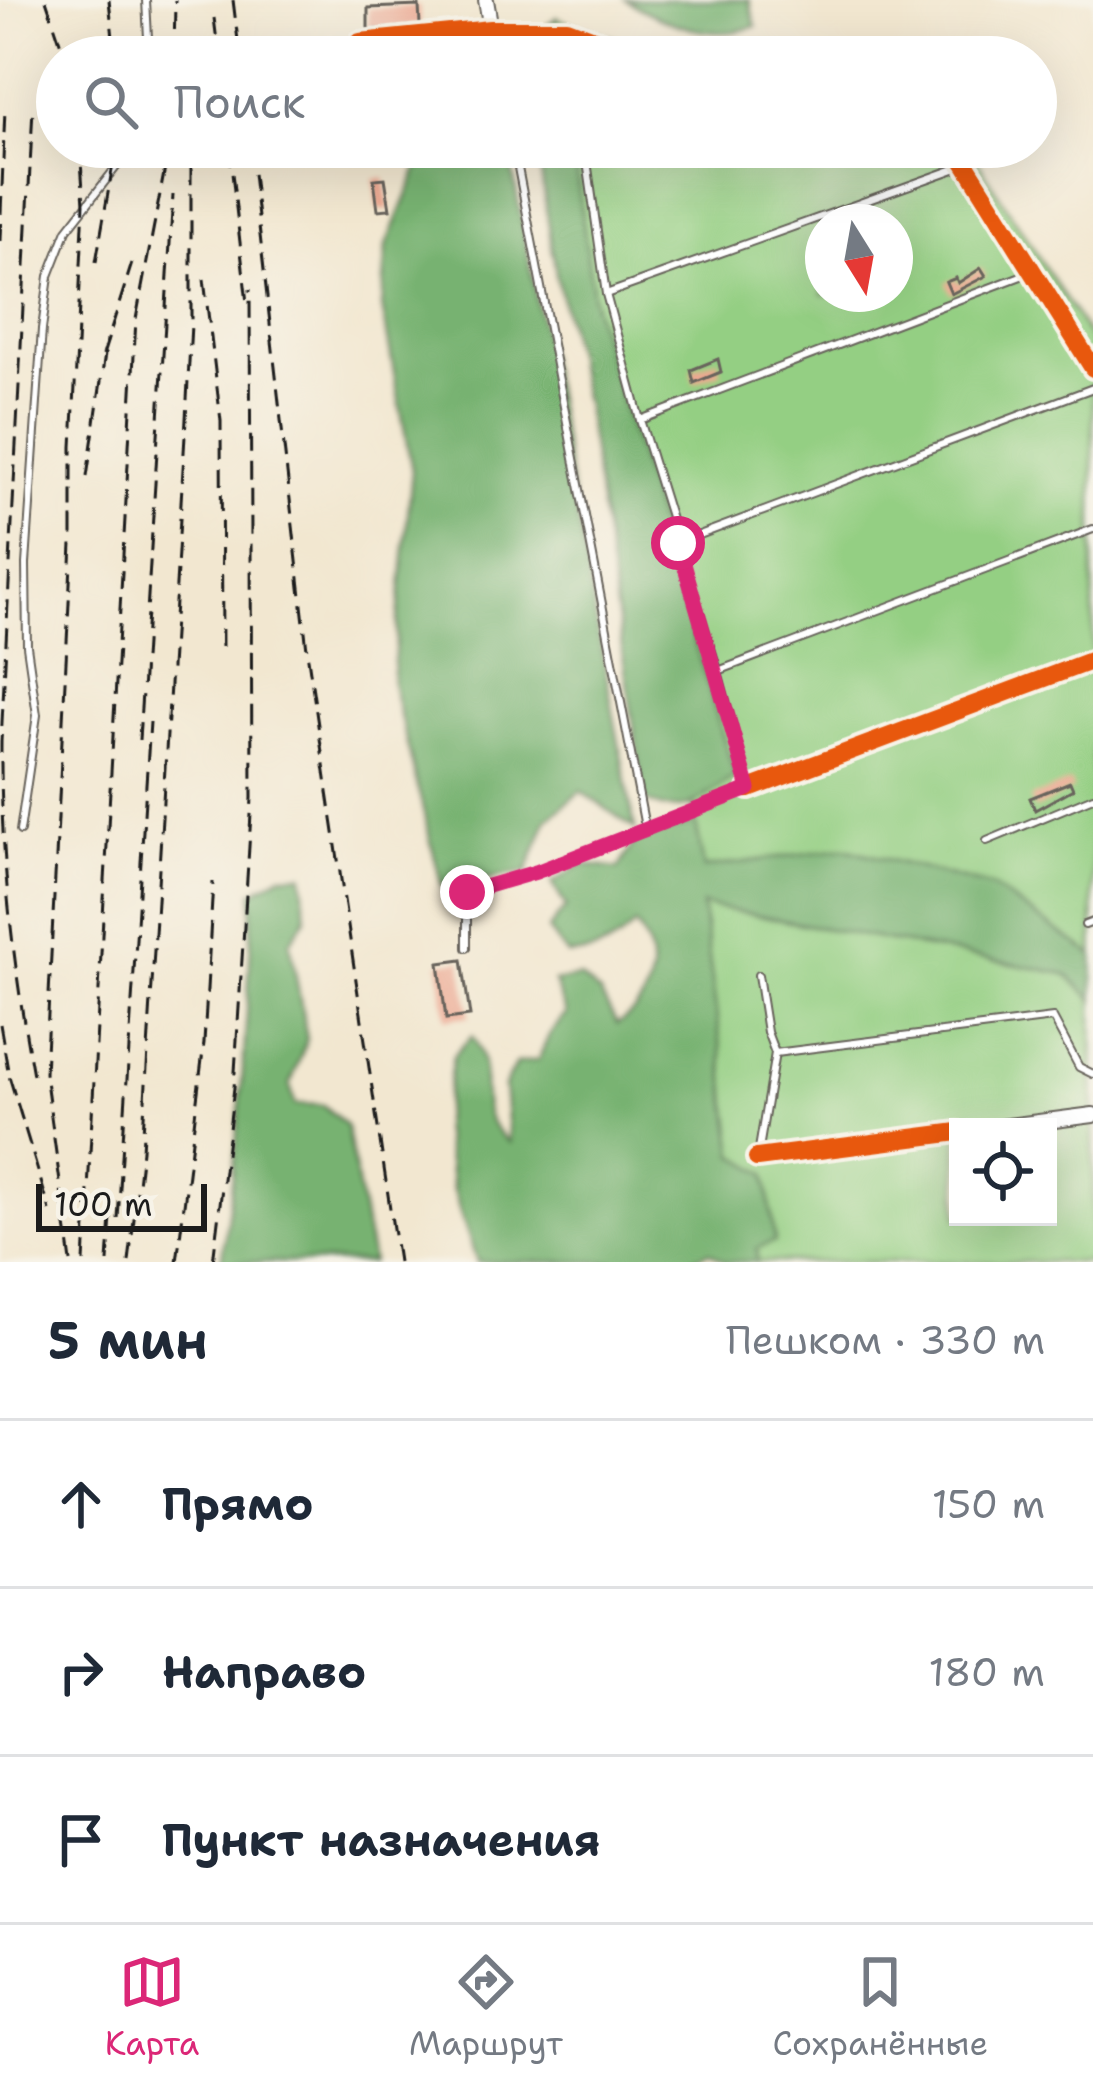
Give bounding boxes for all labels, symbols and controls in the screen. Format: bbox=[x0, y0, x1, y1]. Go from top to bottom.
search box bbox=[36, 36, 1057, 168]
icon: search bbox=[78, 69, 144, 135]
text: Поиск bbox=[174, 72, 305, 132]
north arrow bbox=[805, 204, 913, 312]
route start bbox=[651, 516, 705, 570]
route end bbox=[440, 865, 494, 919]
map controls bbox=[949, 1118, 1057, 1226]
button: locate bbox=[949, 1118, 1057, 1226]
scale bar bbox=[36, 1178, 207, 1231]
text: 100 m bbox=[54, 1182, 153, 1227]
text: 5 мин bbox=[48, 1306, 208, 1374]
text: Пешком · 330 m bbox=[726, 1314, 1045, 1366]
icon: ahead bbox=[48, 1471, 114, 1537]
text: Прямо bbox=[162, 1474, 313, 1534]
text: 150 m bbox=[932, 1478, 1045, 1530]
icon: right bbox=[48, 1639, 114, 1705]
text: Направо bbox=[162, 1642, 366, 1702]
text: 180 m bbox=[929, 1646, 1045, 1698]
icon: arrive bbox=[48, 1807, 114, 1873]
text: Пункт назначения bbox=[162, 1810, 601, 1870]
tab: Карта bbox=[105, 1949, 199, 2066]
tab: Маршрут bbox=[409, 1949, 563, 2066]
tab: Сохранённые bbox=[773, 1949, 988, 2066]

